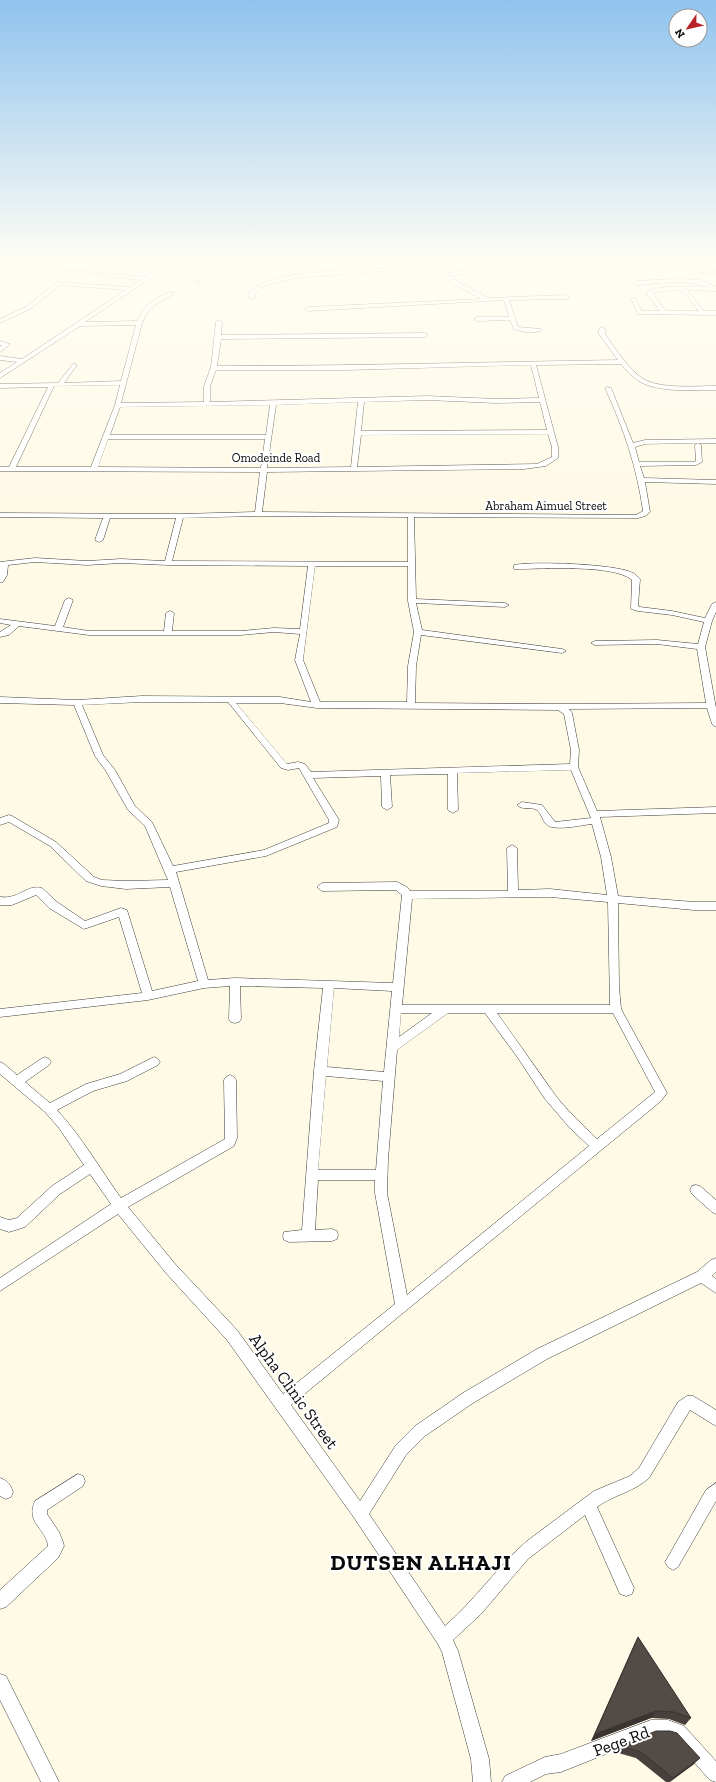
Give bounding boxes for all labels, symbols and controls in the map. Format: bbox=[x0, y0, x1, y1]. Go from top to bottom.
north arrow bbox=[668, 8, 708, 48]
text: N bbox=[672, 26, 688, 40]
street label: Omodeinde Road bbox=[232, 451, 321, 465]
street label: Abraham Aimuel Street bbox=[485, 499, 607, 513]
street label: Alpha Clinic Street bbox=[245, 1329, 343, 1453]
district label: DUTSEN ALHAJI bbox=[330, 1549, 512, 1576]
street label: Pege Rd bbox=[590, 1721, 652, 1760]

